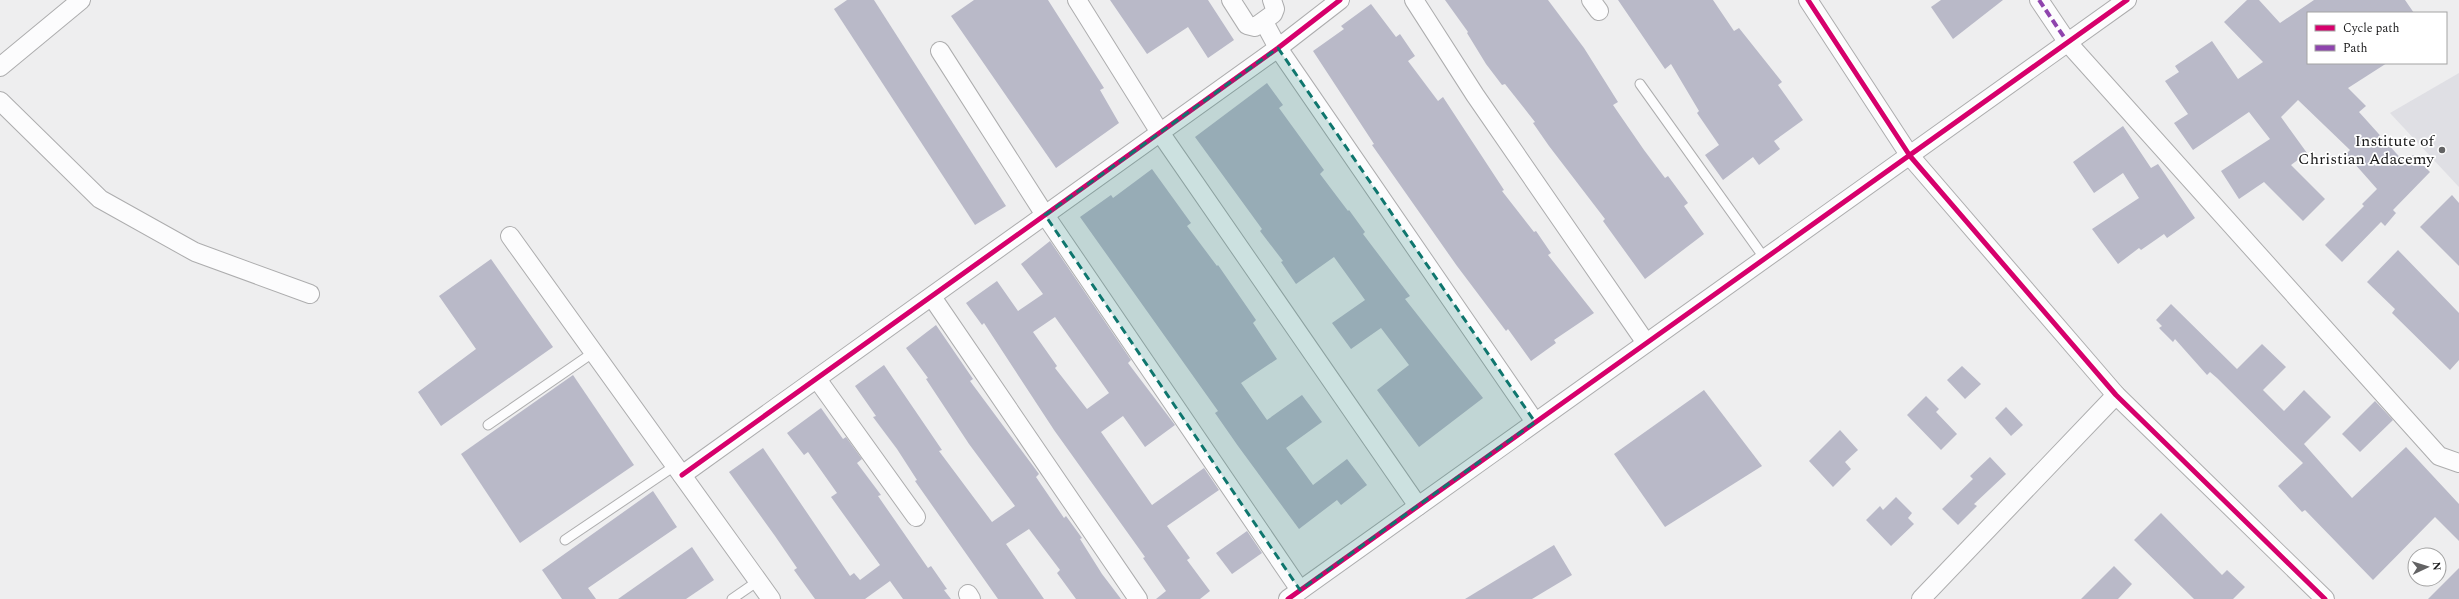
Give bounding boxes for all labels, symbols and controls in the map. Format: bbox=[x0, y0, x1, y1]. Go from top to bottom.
legend bbox=[2307, 12, 2447, 64]
text: Cycle path bbox=[2343, 19, 2400, 38]
text: Path bbox=[2343, 39, 2368, 58]
place label: Institute of Christian Adacemy bbox=[2298, 129, 2436, 171]
marker: Institute of Christian Adacemy bbox=[2437, 145, 2447, 155]
north arrow bbox=[2407, 547, 2447, 587]
text: N bbox=[2428, 561, 2445, 571]

